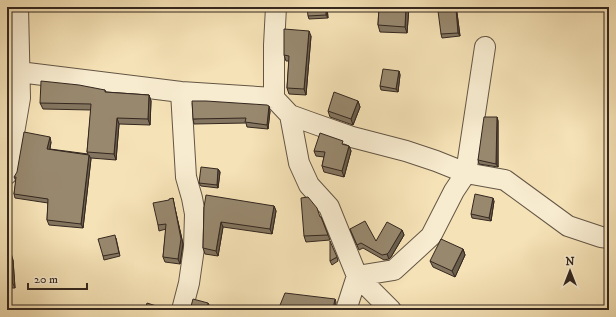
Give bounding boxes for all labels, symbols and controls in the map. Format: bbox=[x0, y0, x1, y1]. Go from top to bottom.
north arrow bbox=[550, 251, 590, 291]
text: N bbox=[565, 255, 575, 269]
scale bar bbox=[28, 265, 87, 291]
text: 20 m bbox=[34, 272, 58, 287]

